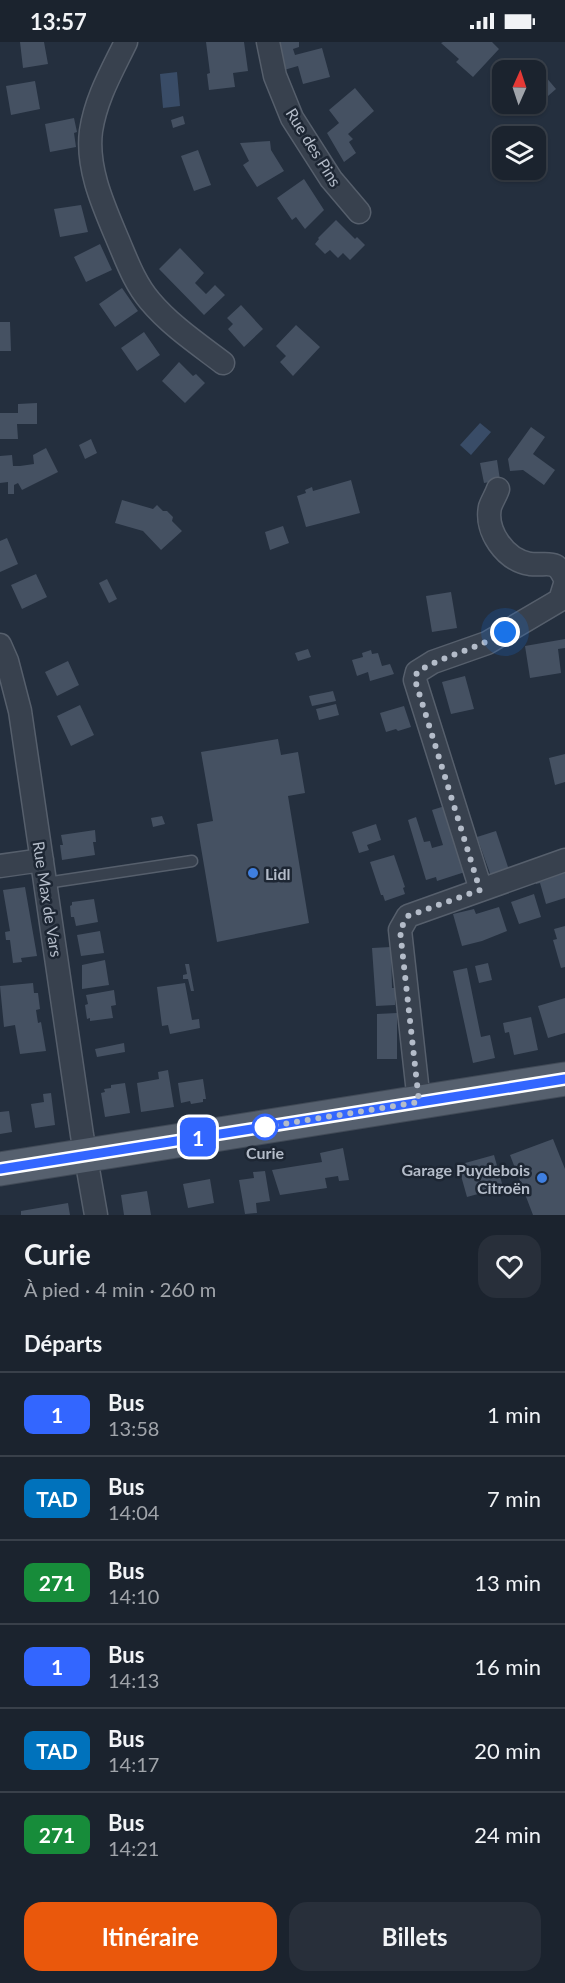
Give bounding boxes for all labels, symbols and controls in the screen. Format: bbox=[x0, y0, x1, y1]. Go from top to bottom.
text: 13:57 bbox=[30, 8, 87, 35]
north arrow bbox=[492, 60, 546, 114]
map controls bbox=[492, 60, 546, 180]
street label: Rue des Pins bbox=[282, 104, 346, 190]
button: layers bbox=[492, 126, 546, 180]
your location bbox=[490, 617, 520, 647]
street label: Rue Max de Vars bbox=[29, 840, 67, 958]
place label: Lidl bbox=[265, 864, 290, 883]
marker: Lidl bbox=[246, 866, 260, 880]
marker: Curie bbox=[252, 1114, 278, 1140]
line badge: 1 bbox=[178, 1118, 218, 1156]
text: 1 bbox=[192, 1125, 204, 1150]
place label: Curie bbox=[246, 1143, 284, 1162]
place label: Garage Puydebois Citroën bbox=[401, 1160, 530, 1197]
marker: Garage Puydebois Citroën bbox=[535, 1171, 549, 1185]
button: heart bbox=[478, 1235, 541, 1298]
text: Curie bbox=[24, 1237, 91, 1271]
text: À pied · 4 min · 260 m bbox=[24, 1277, 216, 1301]
text: Départs bbox=[24, 1330, 102, 1357]
text: Bus bbox=[108, 1389, 144, 1416]
text: 1 min bbox=[487, 1401, 541, 1428]
text: 1 bbox=[51, 1402, 63, 1427]
text: 13:58 bbox=[108, 1416, 159, 1440]
text: Bus bbox=[108, 1473, 144, 1500]
text: 7 min bbox=[487, 1485, 541, 1512]
text: TAD bbox=[36, 1486, 78, 1511]
text: 14:04 bbox=[108, 1500, 159, 1524]
text: Bus bbox=[108, 1557, 144, 1584]
text: 13 min bbox=[474, 1569, 541, 1596]
text: 271 bbox=[39, 1570, 75, 1595]
text: 14:10 bbox=[108, 1584, 159, 1608]
text: Bus bbox=[108, 1641, 144, 1668]
text: 16 min bbox=[474, 1653, 541, 1680]
text: 1 bbox=[51, 1654, 63, 1679]
text: 14:13 bbox=[108, 1668, 159, 1692]
text: Bus bbox=[108, 1725, 144, 1752]
text: 20 min bbox=[474, 1737, 541, 1764]
text: TAD bbox=[36, 1738, 78, 1763]
text: 14:17 bbox=[108, 1752, 159, 1776]
text: Bus bbox=[108, 1809, 144, 1836]
text: 24 min bbox=[474, 1821, 541, 1848]
text: 271 bbox=[39, 1822, 75, 1847]
text: 14:21 bbox=[108, 1836, 159, 1860]
button: Itinéraire bbox=[24, 1902, 277, 1971]
button: Billets bbox=[289, 1902, 541, 1971]

